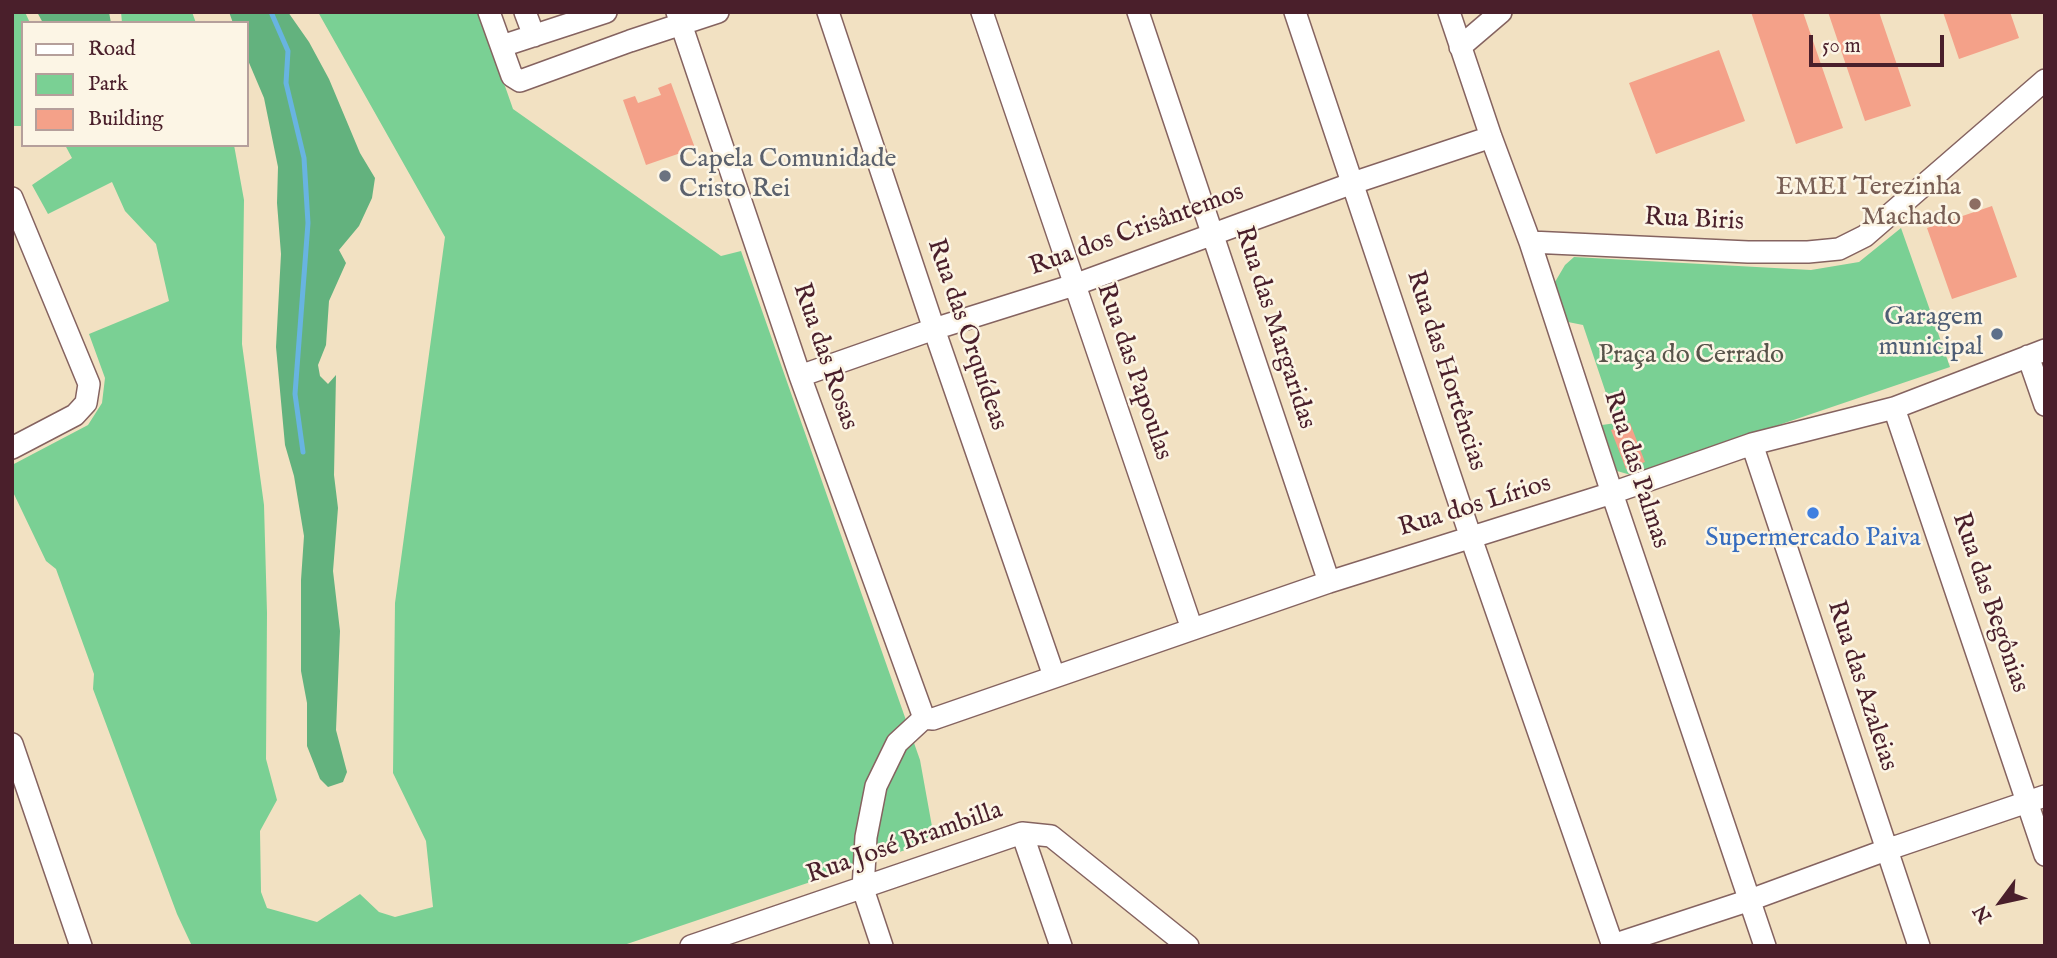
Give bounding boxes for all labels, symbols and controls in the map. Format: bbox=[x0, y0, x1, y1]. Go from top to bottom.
legend bbox=[21, 21, 248, 147]
scale bar bbox=[1812, 21, 1947, 65]
text: 50 m bbox=[1822, 33, 1861, 60]
text: Road bbox=[88, 36, 135, 63]
text: Park bbox=[88, 71, 128, 98]
text: Building bbox=[88, 106, 163, 133]
place label: Capela Comunidade Cristo Rei bbox=[679, 145, 896, 206]
marker: Capela Comunidade Cristo Rei bbox=[657, 168, 673, 184]
place label: EMEI Terezinha Machado bbox=[1776, 173, 1961, 234]
street label: Rua dos Crisântemos bbox=[1026, 178, 1248, 284]
marker: EMEI Terezinha Machado bbox=[1967, 196, 1983, 212]
street label: Rua Biris bbox=[1643, 203, 1745, 239]
street label: Rua das Margaridas bbox=[1227, 223, 1321, 433]
street label: Rua das Orquídeas bbox=[919, 235, 1013, 435]
street label: Rua das Hortências bbox=[1398, 267, 1492, 475]
street label: Rua das Papoulas bbox=[1088, 279, 1178, 465]
street label: Rua das Rosas bbox=[784, 280, 864, 434]
place label: Garagem municipal bbox=[1878, 303, 1983, 364]
marker: Garagem municipal bbox=[1989, 326, 2005, 342]
park label: Praça do Cerrado bbox=[1598, 341, 1784, 373]
street label: Rua das Palmas bbox=[1595, 387, 1675, 553]
street label: Rua dos Lírios bbox=[1395, 469, 1555, 545]
marker: Supermercado Paiva bbox=[1805, 505, 1821, 521]
street label: Rua das Begônias bbox=[1944, 509, 2034, 697]
place label: Supermercado Paiva bbox=[1705, 524, 1921, 556]
street label: Rua das Azaleias bbox=[1819, 597, 1903, 775]
street label: Rua José Brambilla bbox=[803, 796, 1007, 892]
north arrow bbox=[1966, 867, 2036, 937]
text: N bbox=[1969, 900, 1998, 927]

